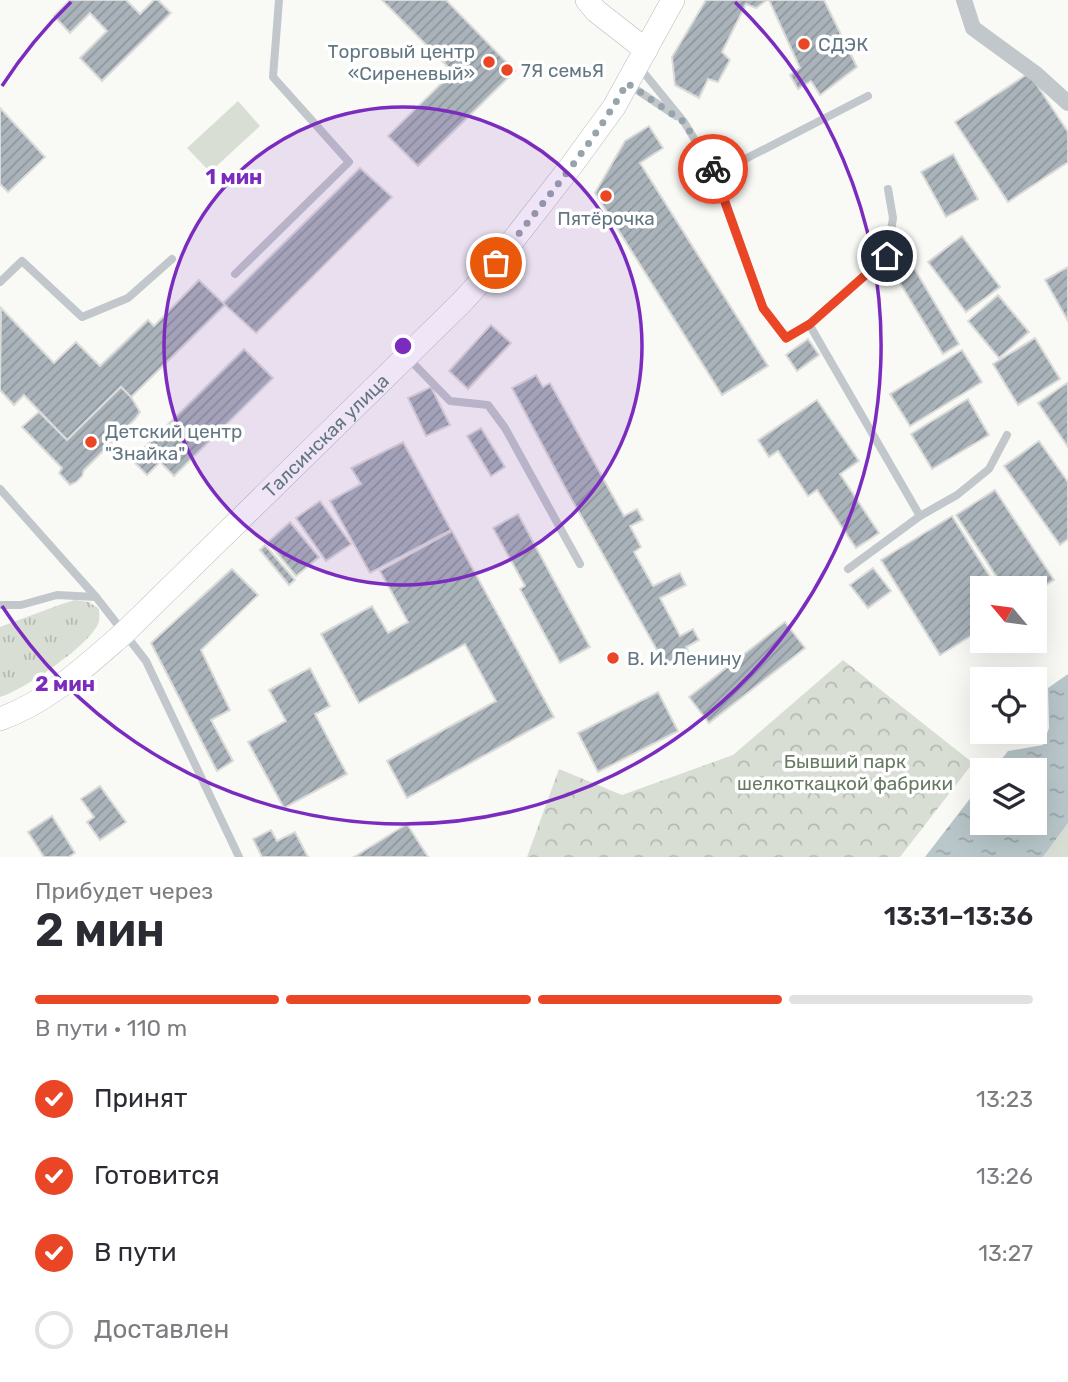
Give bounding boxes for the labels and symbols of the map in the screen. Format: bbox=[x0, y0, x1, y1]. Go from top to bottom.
place label: СДЭК bbox=[818, 33, 868, 56]
marker: СДЭК bbox=[796, 36, 812, 52]
place label: Торговый центр «Сиреневый» bbox=[328, 40, 475, 85]
marker: Торговый центр «Сиреневый» bbox=[481, 54, 497, 70]
place label: 7Я семьЯ bbox=[521, 59, 604, 82]
marker: 7Я семьЯ bbox=[499, 62, 515, 78]
courier bbox=[678, 134, 748, 204]
text: 1 мин bbox=[206, 164, 262, 189]
marker: Пятёрочка bbox=[598, 188, 614, 204]
place label: Пятёрочка bbox=[557, 207, 655, 230]
pin bbox=[857, 226, 917, 286]
pin bbox=[466, 233, 526, 293]
centre of rings bbox=[391, 334, 415, 358]
street label: Талсинская улица bbox=[258, 369, 394, 503]
place label: Детский центр "Знайка" bbox=[105, 420, 242, 465]
marker: Детский центр "Знайка" bbox=[83, 434, 99, 450]
north arrow bbox=[970, 576, 1046, 653]
place label: В. И. Ленину bbox=[627, 647, 742, 670]
marker: В. И. Ленину bbox=[605, 650, 621, 666]
text: 2 мин bbox=[35, 671, 95, 696]
park label: Бывший парк шелкоткацкой фабрики bbox=[737, 750, 953, 795]

